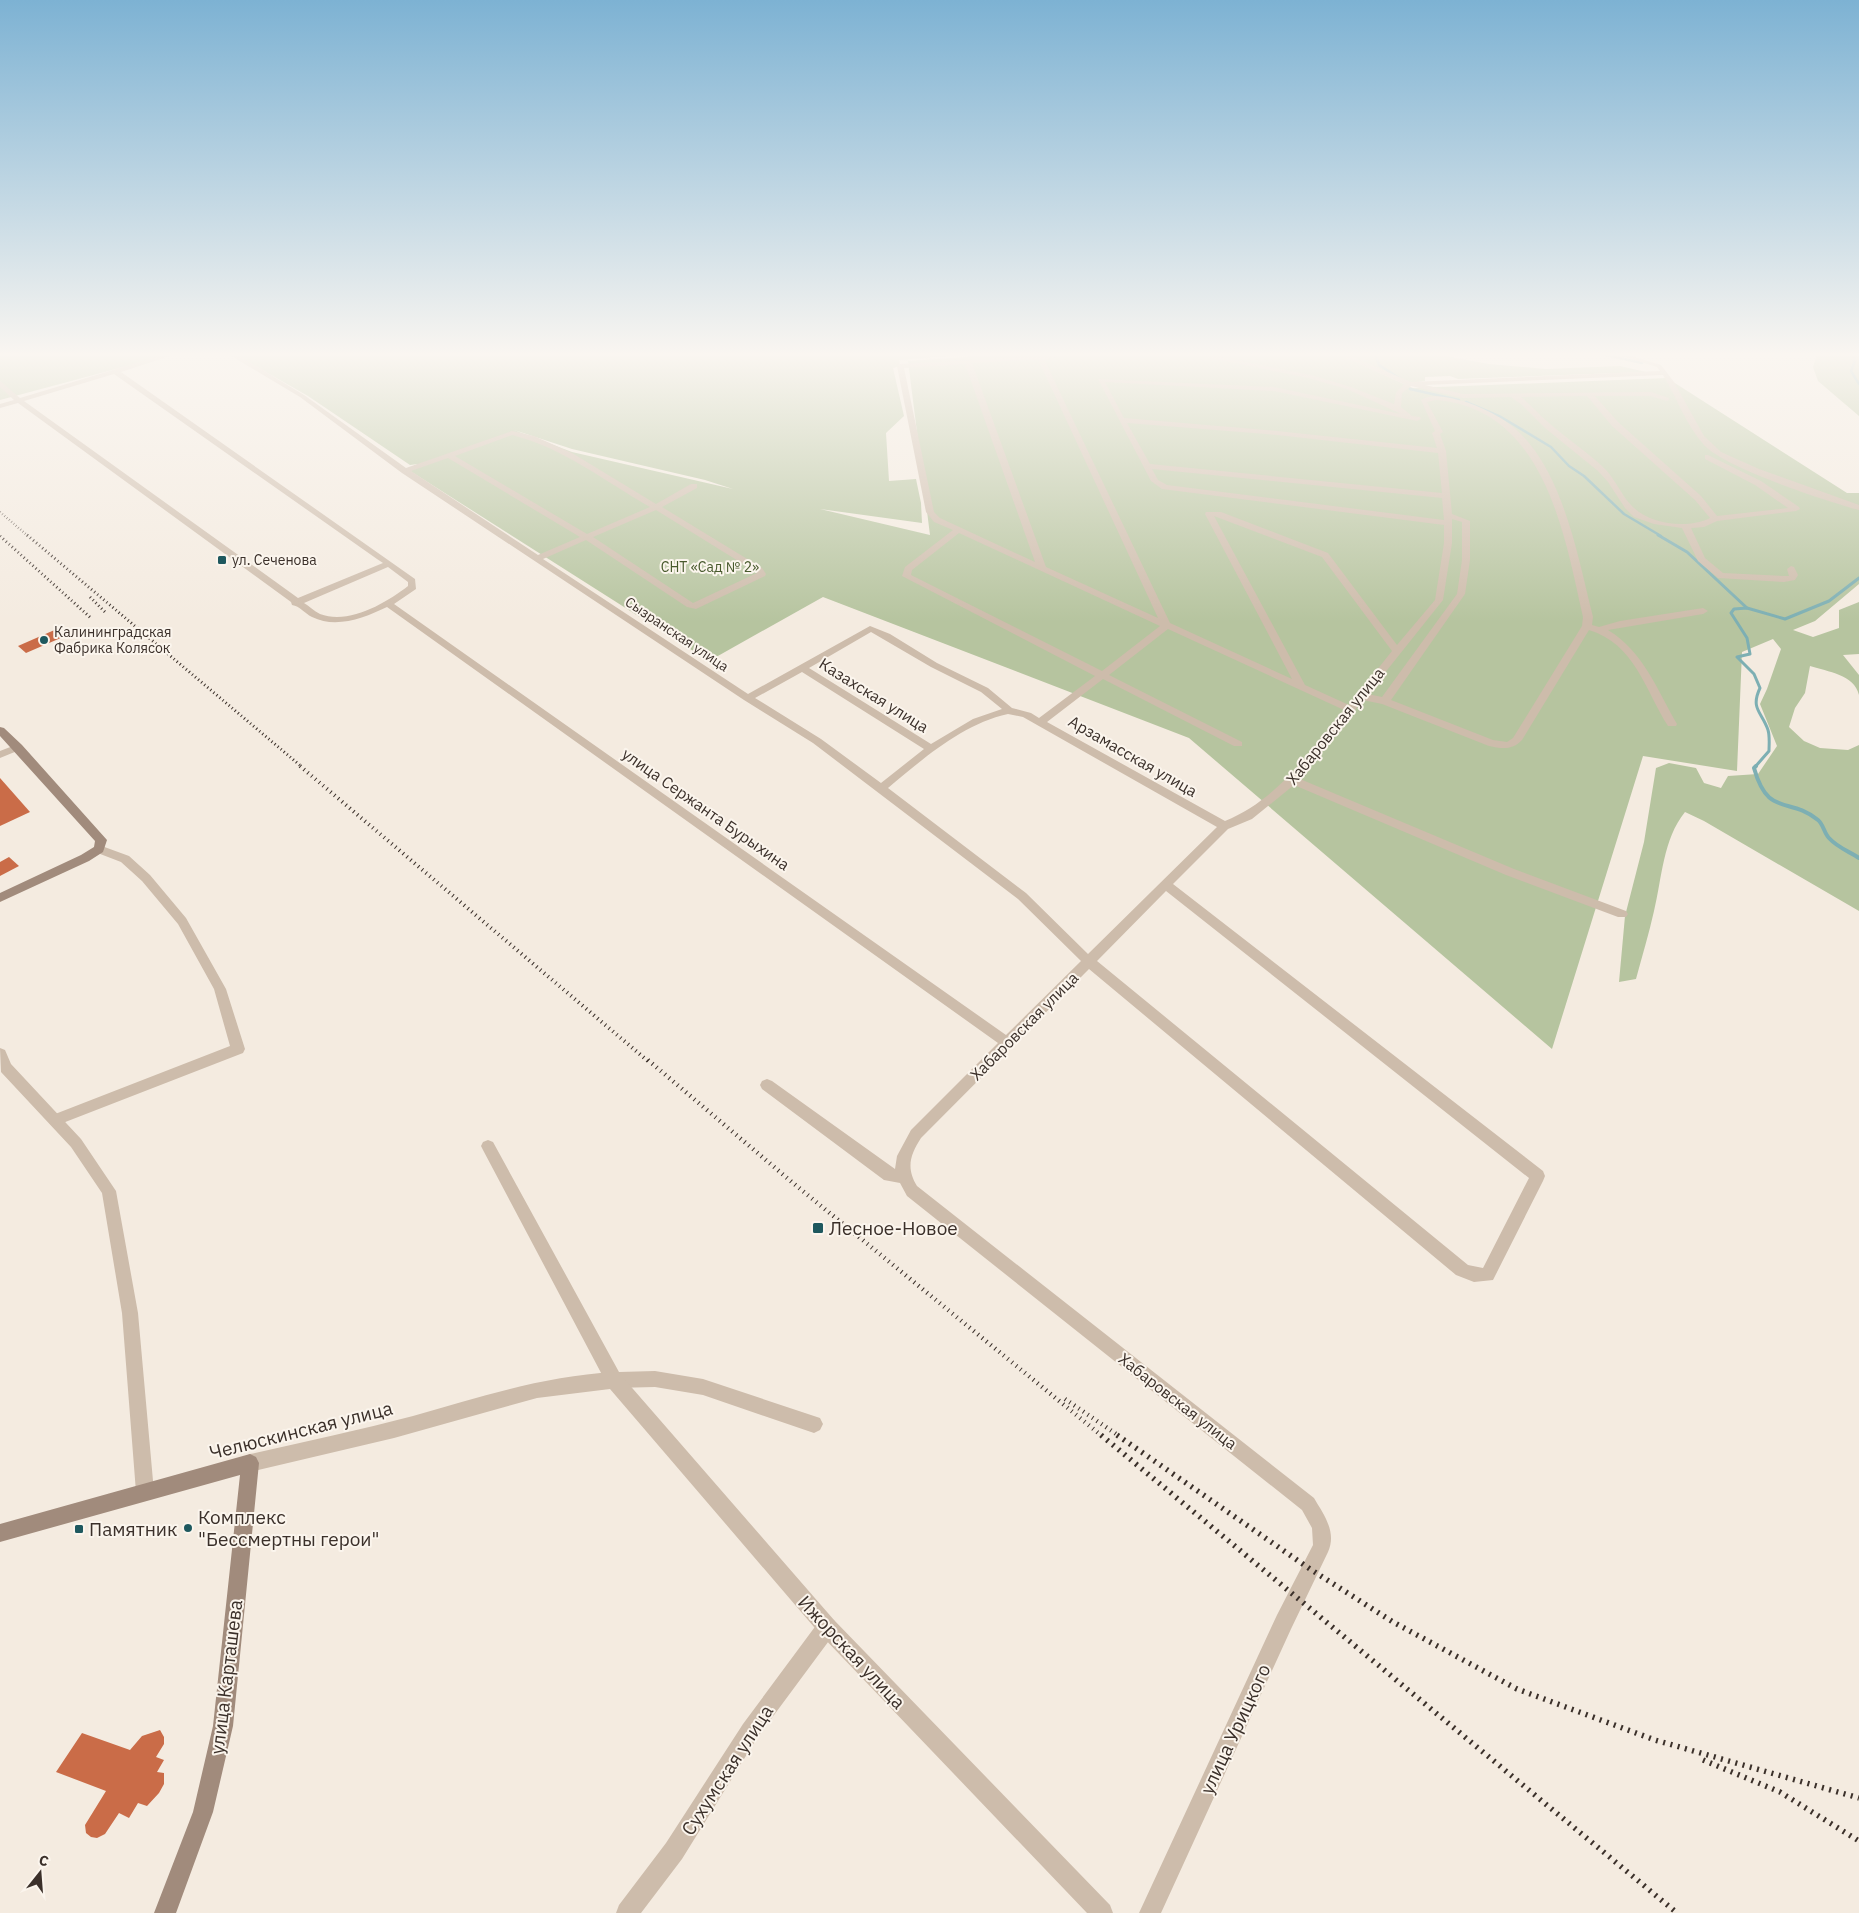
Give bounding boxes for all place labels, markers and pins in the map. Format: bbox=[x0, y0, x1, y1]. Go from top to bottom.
place label: ул. Сеченова bbox=[232, 551, 317, 569]
marker: ул. Сеченова bbox=[216, 554, 228, 566]
place label: Калининградская Фабрика Колясок bbox=[54, 623, 172, 657]
marker: Калининградская Фабрика Колясок bbox=[38, 634, 50, 646]
place label: Лесное-Новое bbox=[829, 1216, 958, 1240]
marker: Лесное-Новое bbox=[811, 1221, 825, 1235]
place label: Комплекс "Бессмертны герои" bbox=[198, 1505, 379, 1551]
place label: Памятник bbox=[89, 1517, 177, 1541]
marker: Комплекс "Бессмертны герои" bbox=[182, 1522, 194, 1534]
marker: Памятник bbox=[73, 1523, 85, 1535]

